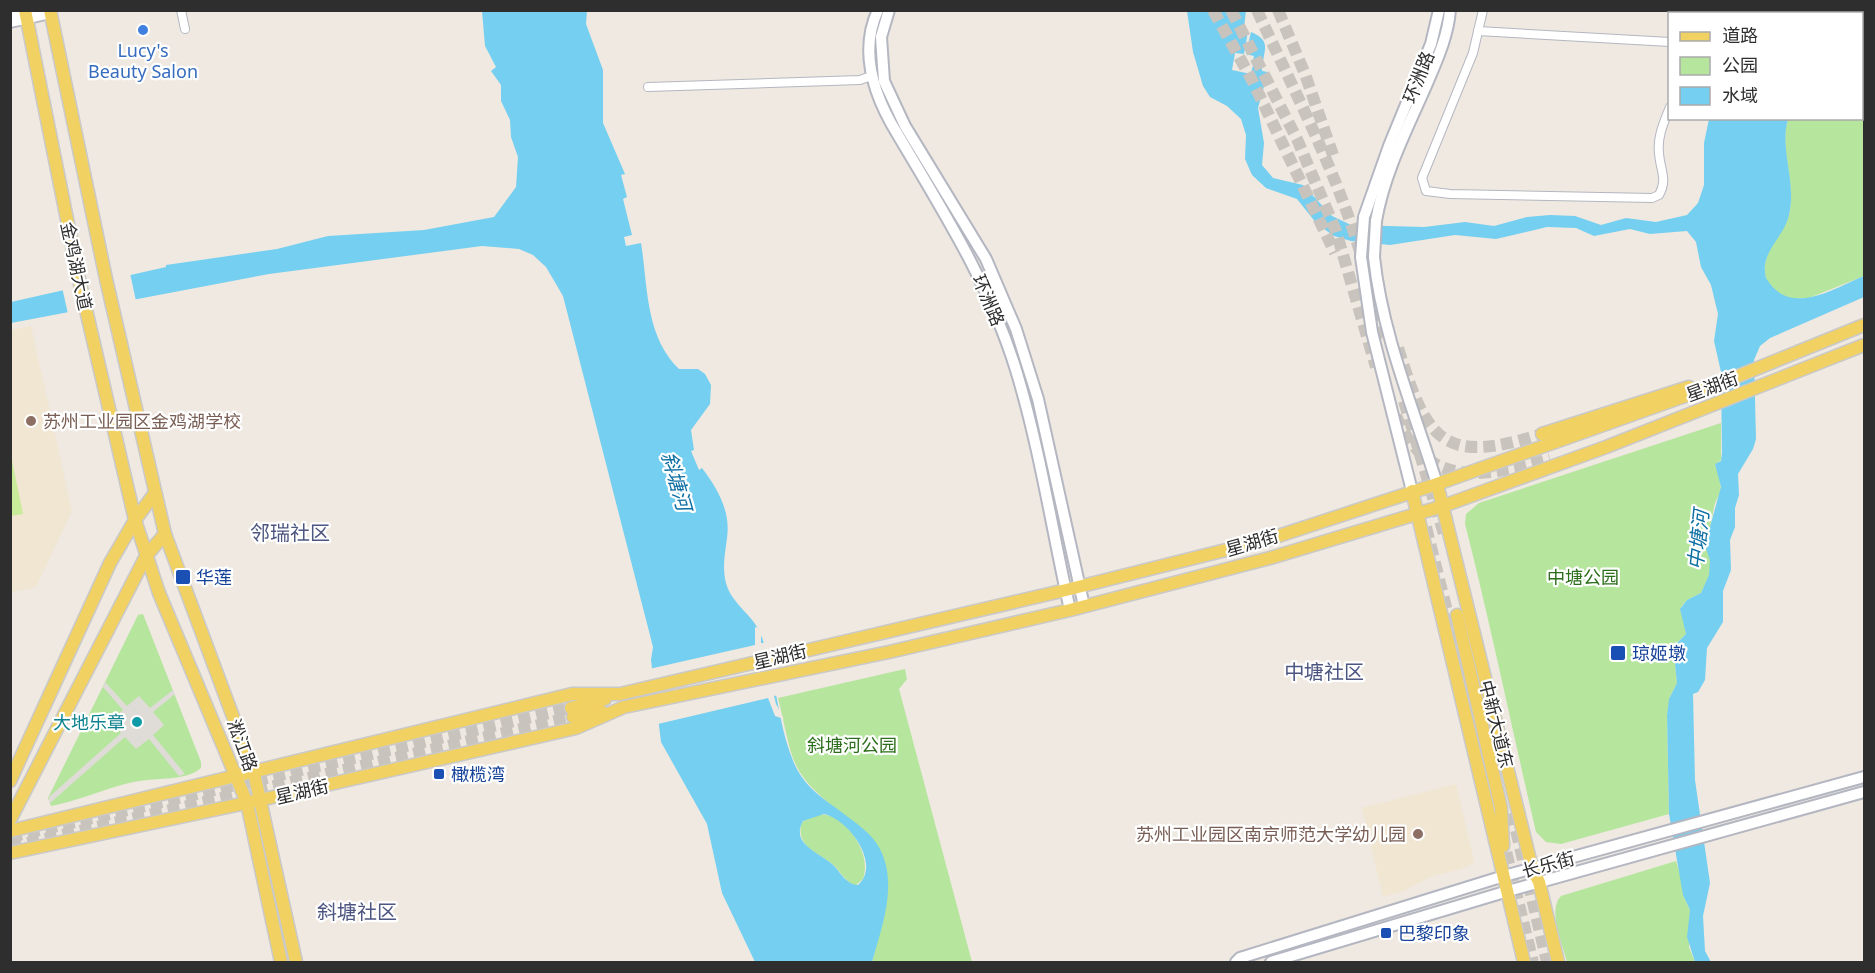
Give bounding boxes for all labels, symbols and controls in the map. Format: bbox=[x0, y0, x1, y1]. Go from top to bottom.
legend bbox=[1668, 12, 1863, 120]
marker: Lucy's Beauty Salon bbox=[136, 23, 150, 37]
text: 道路 bbox=[1722, 23, 1758, 47]
place label: Lucy's Beauty Salon bbox=[88, 38, 198, 83]
street label: 环洲路 bbox=[1397, 47, 1439, 107]
text: 公园 bbox=[1722, 53, 1758, 77]
text: 水域 bbox=[1722, 83, 1758, 107]
street label: 金鸡湖大道 bbox=[56, 219, 98, 313]
street label: 环洲路 bbox=[967, 270, 1011, 330]
street label: 星湖街 bbox=[1683, 365, 1741, 407]
place label: 苏州工业园区金鸡湖学校 bbox=[43, 409, 241, 433]
marker: 苏州工业园区金鸡湖学校 bbox=[24, 414, 38, 428]
water label: 斜塘河 bbox=[656, 448, 699, 517]
water label: 中塘河 bbox=[1681, 505, 1715, 571]
district label: 邻瑞社区 bbox=[250, 519, 330, 546]
street label: 星湖街 bbox=[1223, 523, 1281, 561]
place label: 华莲 bbox=[196, 565, 232, 589]
park label: 中塘公园 bbox=[1547, 565, 1619, 589]
marker: 华莲 bbox=[174, 568, 192, 586]
street label: 星湖街 bbox=[751, 638, 809, 674]
place label: 琼姬墩 bbox=[1632, 641, 1686, 665]
marker: 琼姬墩 bbox=[1609, 644, 1627, 662]
district label: 中塘社区 bbox=[1284, 658, 1364, 685]
street label: 中新大道东 bbox=[1474, 677, 1520, 771]
place label: 大地乐章 bbox=[53, 710, 125, 734]
marker: 大地乐章 bbox=[130, 715, 144, 729]
street label: 淞江路 bbox=[222, 716, 264, 774]
park label: 斜塘河公园 bbox=[807, 733, 897, 757]
place label: 橄榄湾 bbox=[451, 762, 505, 786]
marker: 橄榄湾 bbox=[432, 767, 446, 781]
street label: 星湖街 bbox=[273, 773, 331, 809]
place label: 苏州工业园区南京师范大学幼儿园 bbox=[1136, 822, 1406, 846]
marker: 苏州工业园区南京师范大学幼儿园 bbox=[1411, 827, 1425, 841]
street label: 长乐街 bbox=[1519, 845, 1577, 883]
district label: 斜塘社区 bbox=[317, 898, 397, 925]
place label: 巴黎印象 bbox=[1398, 921, 1470, 945]
marker: 巴黎印象 bbox=[1379, 926, 1393, 940]

